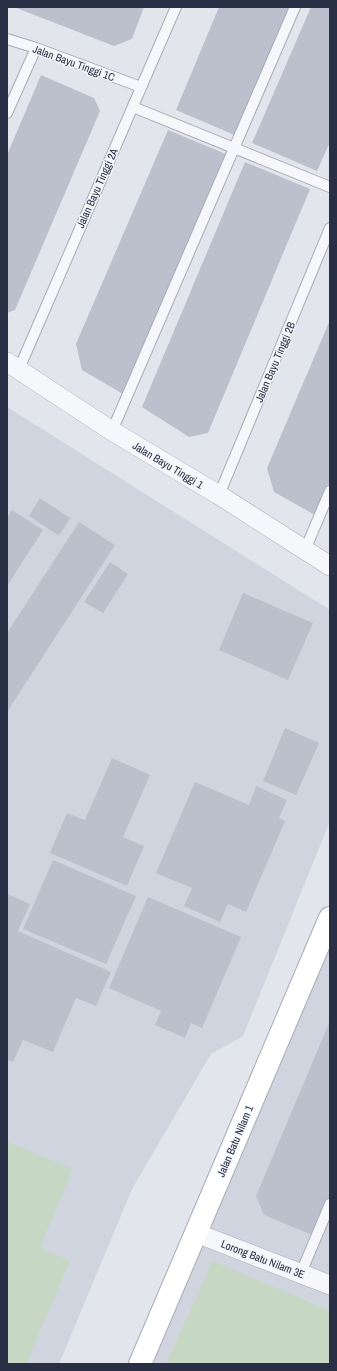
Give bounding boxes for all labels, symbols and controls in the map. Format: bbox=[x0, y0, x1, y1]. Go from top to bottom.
street label: Jalan Bayu Tinggi 1C bbox=[31, 42, 117, 85]
street label: Jalan Bayu Tinggi 2A bbox=[73, 145, 121, 230]
street label: Jalan Bayu Tinggi 2B bbox=[252, 320, 298, 404]
street label: Jalan Bayu Tinggi 1 bbox=[130, 438, 206, 492]
street label: Jalan Batu Nilam 1 bbox=[214, 1103, 256, 1179]
street label: Lorong Batu Nilam 3E bbox=[219, 1237, 307, 1281]

